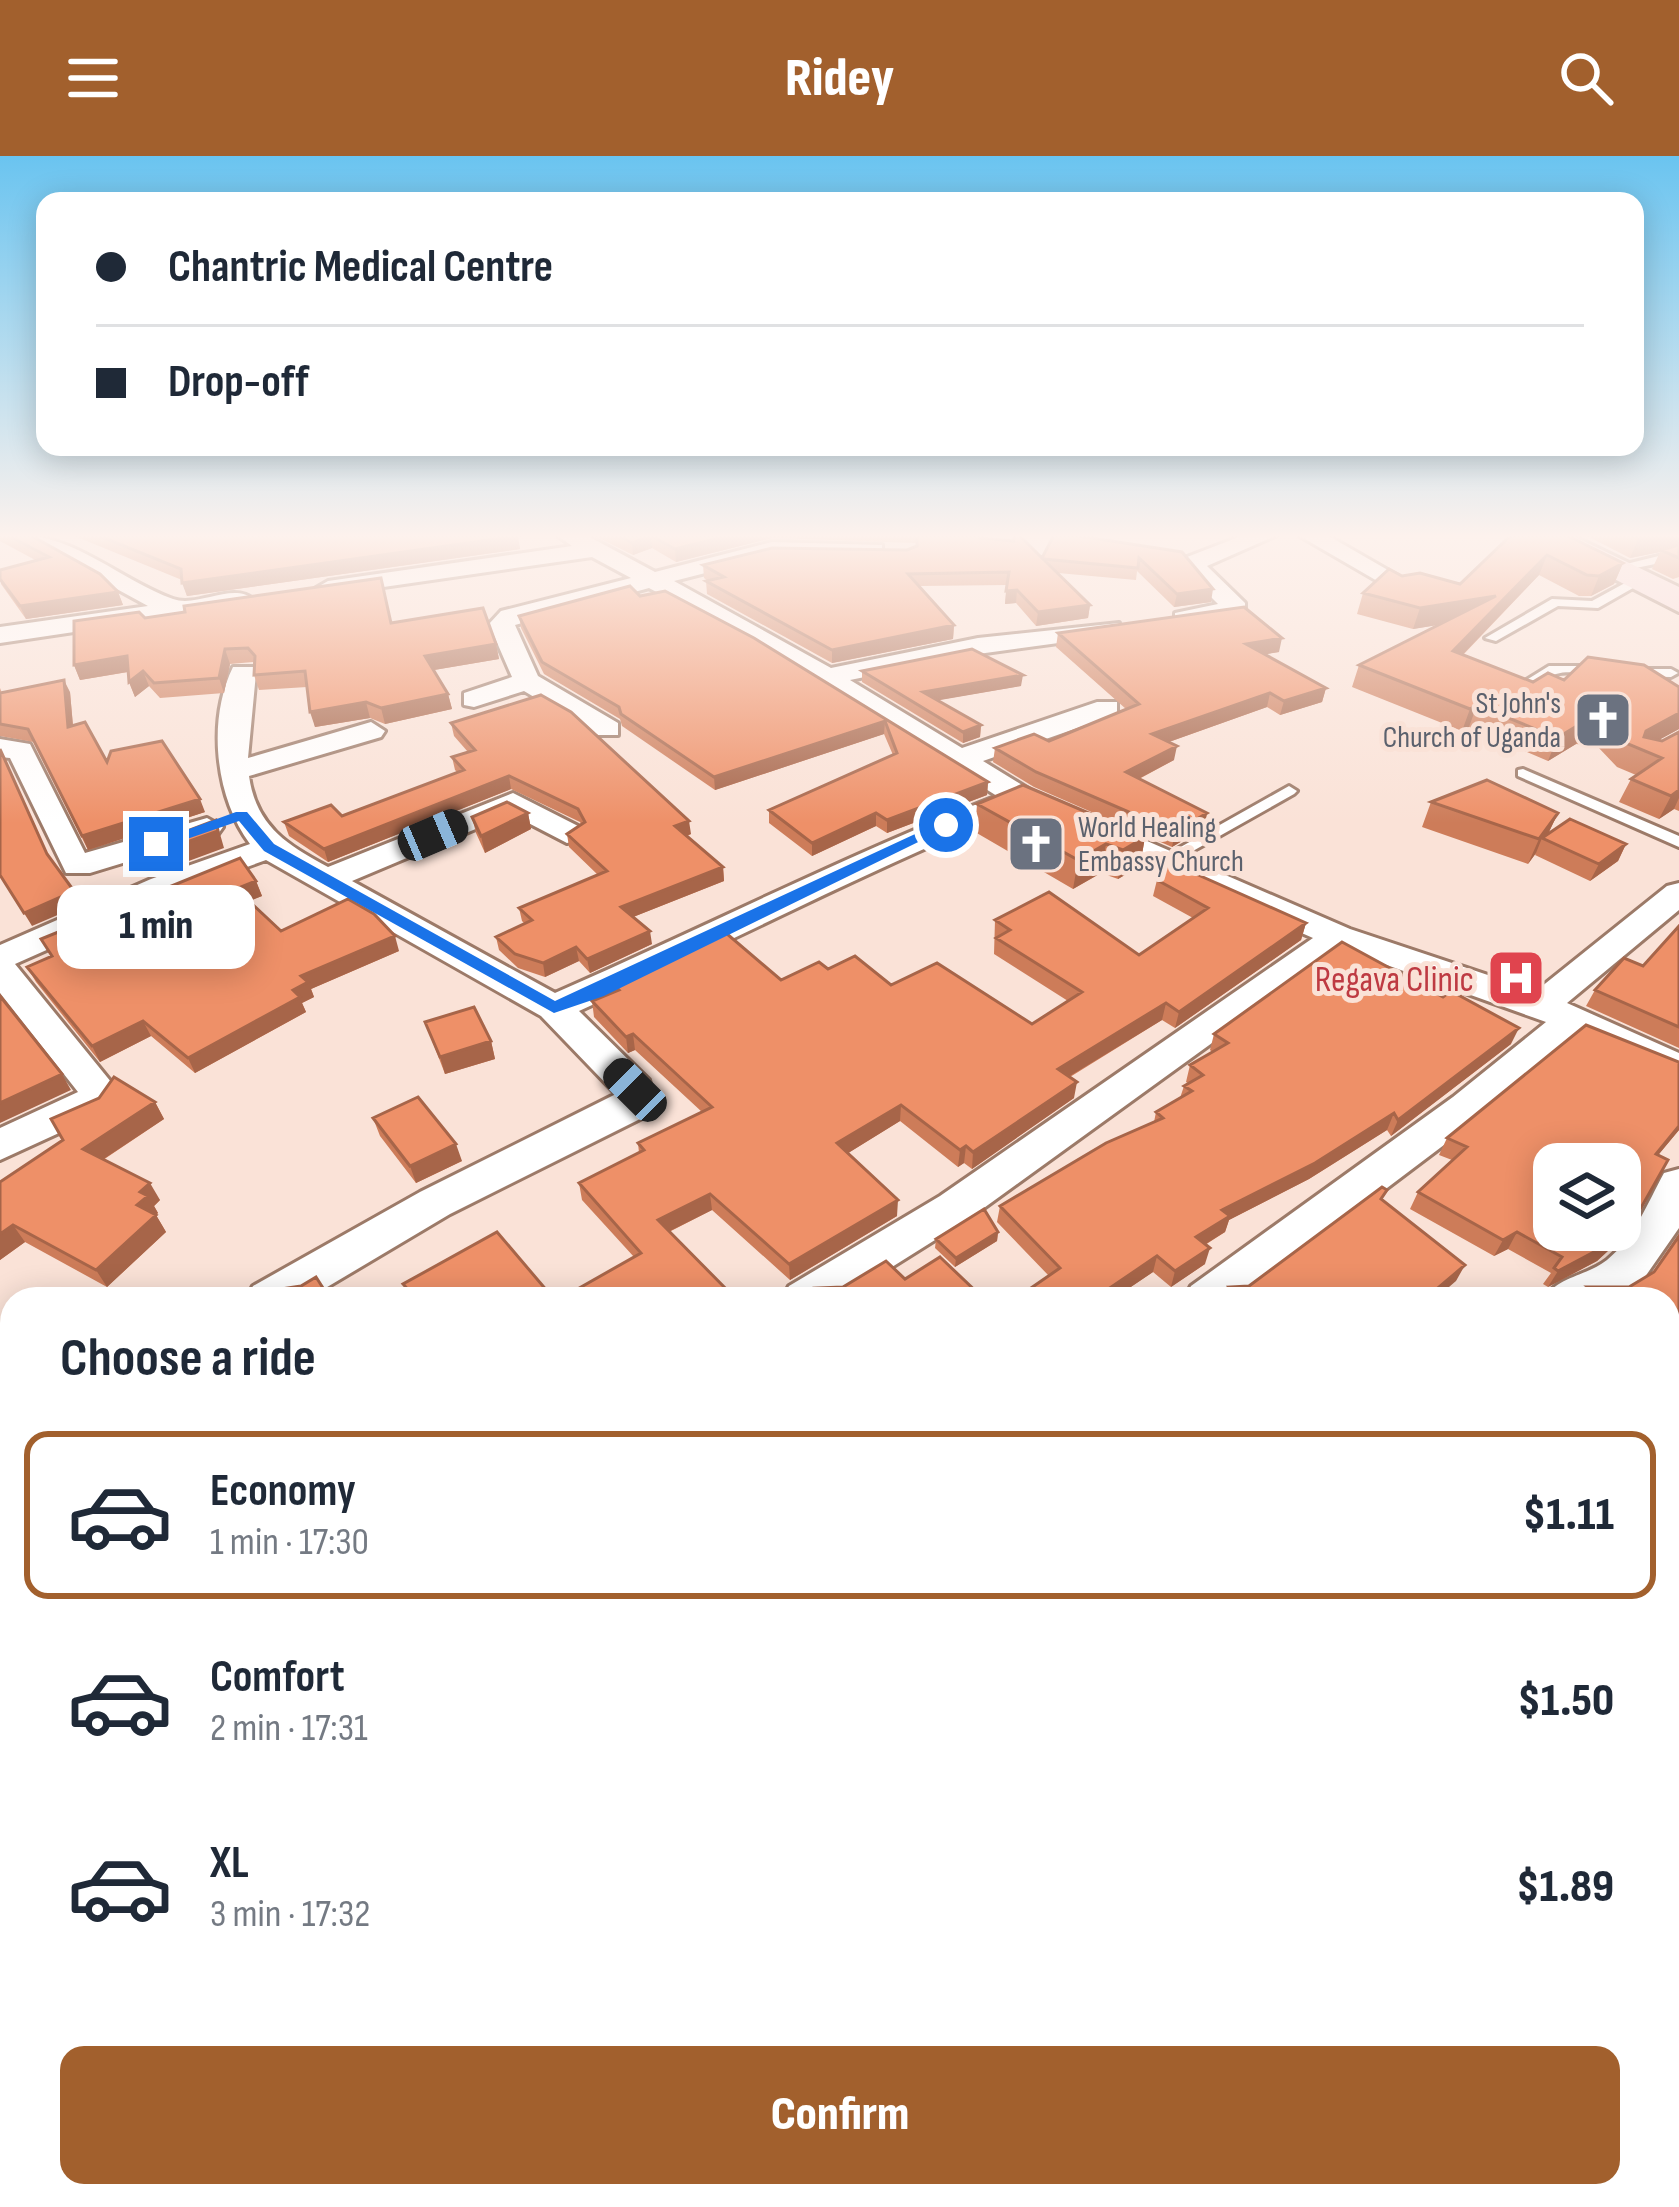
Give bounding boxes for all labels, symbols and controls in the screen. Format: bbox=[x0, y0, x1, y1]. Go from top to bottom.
icon: menu bbox=[60, 45, 126, 111]
icon: search bbox=[1553, 45, 1619, 111]
text: Ridey bbox=[785, 46, 894, 111]
text: Chantric Medical Centre bbox=[168, 240, 553, 295]
text: Drop-off bbox=[168, 355, 309, 410]
place label: St John's Church of Uganda bbox=[1383, 686, 1561, 756]
church icon: St John's Church of Uganda bbox=[1572, 689, 1634, 751]
route start bbox=[919, 798, 973, 852]
car bbox=[393, 804, 473, 866]
place label: World Healing Embassy Church bbox=[1078, 810, 1244, 880]
church icon: World Healing Embassy Church bbox=[1005, 813, 1067, 875]
route end bbox=[129, 817, 183, 871]
callout: 1 min bbox=[57, 886, 255, 970]
text: 1 min bbox=[119, 903, 193, 950]
hospital icon: Regava Clinic bbox=[1485, 947, 1547, 1009]
place label: Regava Clinic bbox=[1315, 959, 1474, 1002]
car bbox=[597, 1052, 673, 1128]
map controls bbox=[1533, 1143, 1641, 1251]
button: layers bbox=[1533, 1143, 1641, 1251]
text: Choose a ride bbox=[60, 1326, 316, 1391]
icon: car bbox=[66, 1461, 174, 1569]
text: Economy bbox=[210, 1464, 356, 1519]
text: $1.11 bbox=[1523, 1488, 1614, 1543]
text: 1 min · 17:30 bbox=[210, 1519, 369, 1566]
icon: car bbox=[66, 1647, 174, 1755]
text: Comfort bbox=[210, 1650, 345, 1705]
text: $1.50 bbox=[1518, 1674, 1614, 1729]
text: 2 min · 17:31 bbox=[210, 1705, 368, 1752]
icon: car bbox=[66, 1833, 174, 1941]
text: XL bbox=[210, 1836, 249, 1891]
text: $1.89 bbox=[1516, 1860, 1614, 1915]
text: 3 min · 17:32 bbox=[210, 1891, 370, 1938]
button: Confirm bbox=[60, 2046, 1620, 2184]

